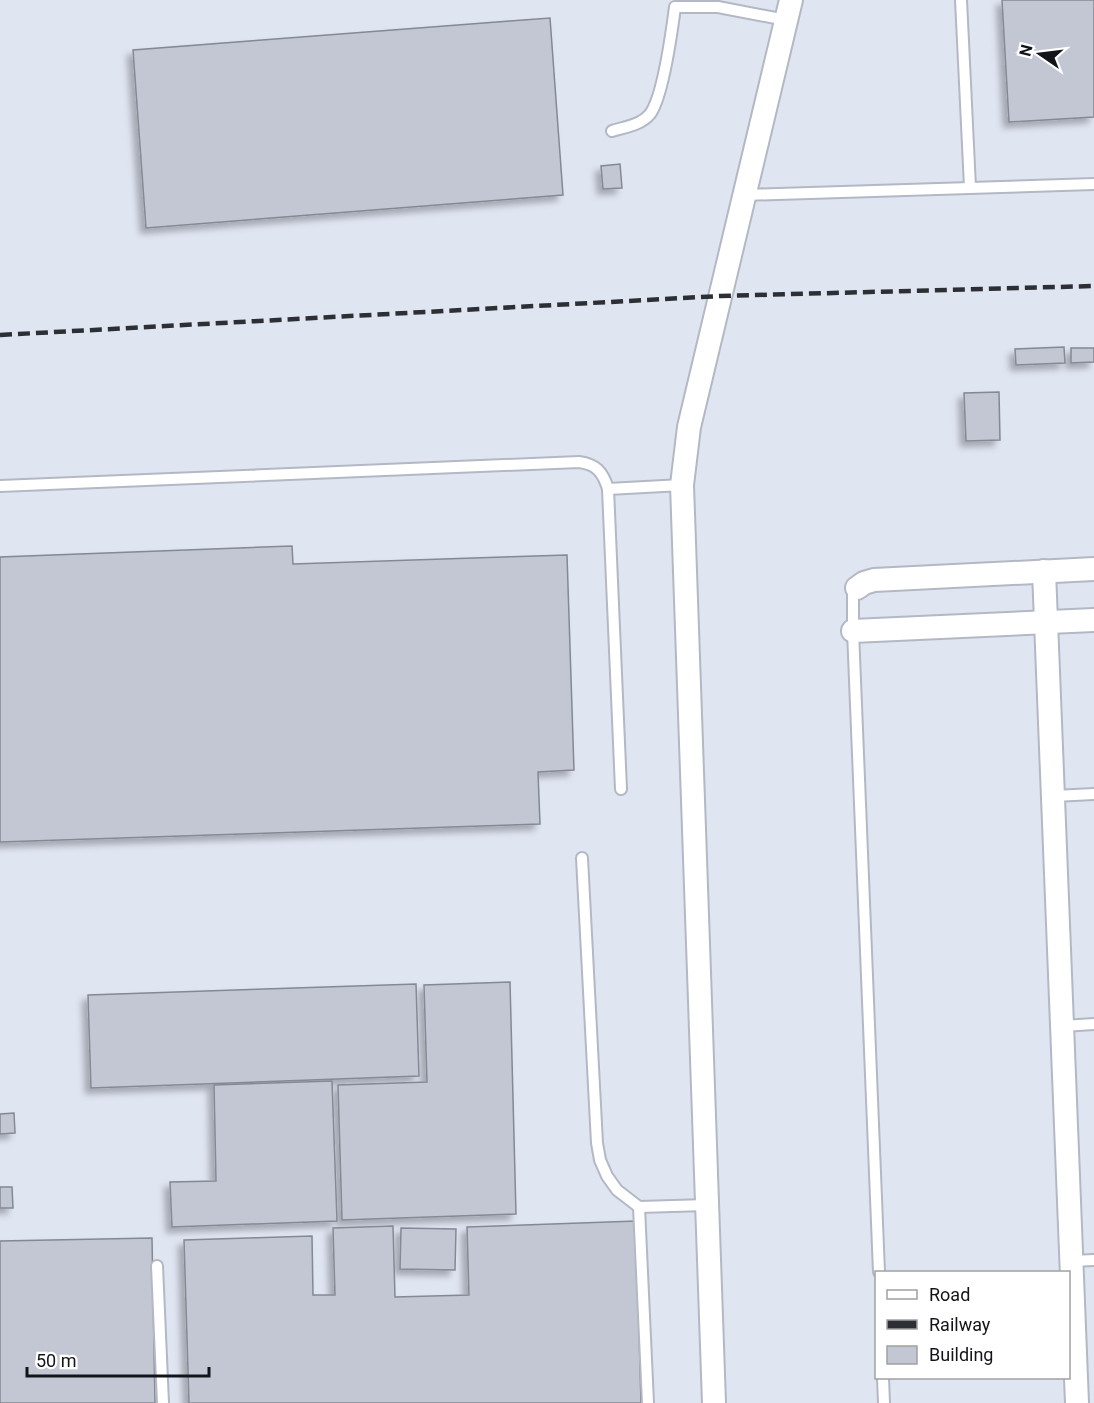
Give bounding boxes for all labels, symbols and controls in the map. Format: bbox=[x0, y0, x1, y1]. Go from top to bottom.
north arrow bbox=[1010, 24, 1070, 84]
text: N bbox=[1015, 43, 1037, 58]
legend bbox=[875, 1271, 1070, 1379]
text: Road bbox=[929, 1284, 970, 1305]
text: Railway bbox=[929, 1314, 991, 1335]
scale bar bbox=[27, 1340, 208, 1378]
text: Building bbox=[929, 1344, 993, 1365]
text: 50 m bbox=[36, 1350, 76, 1371]

